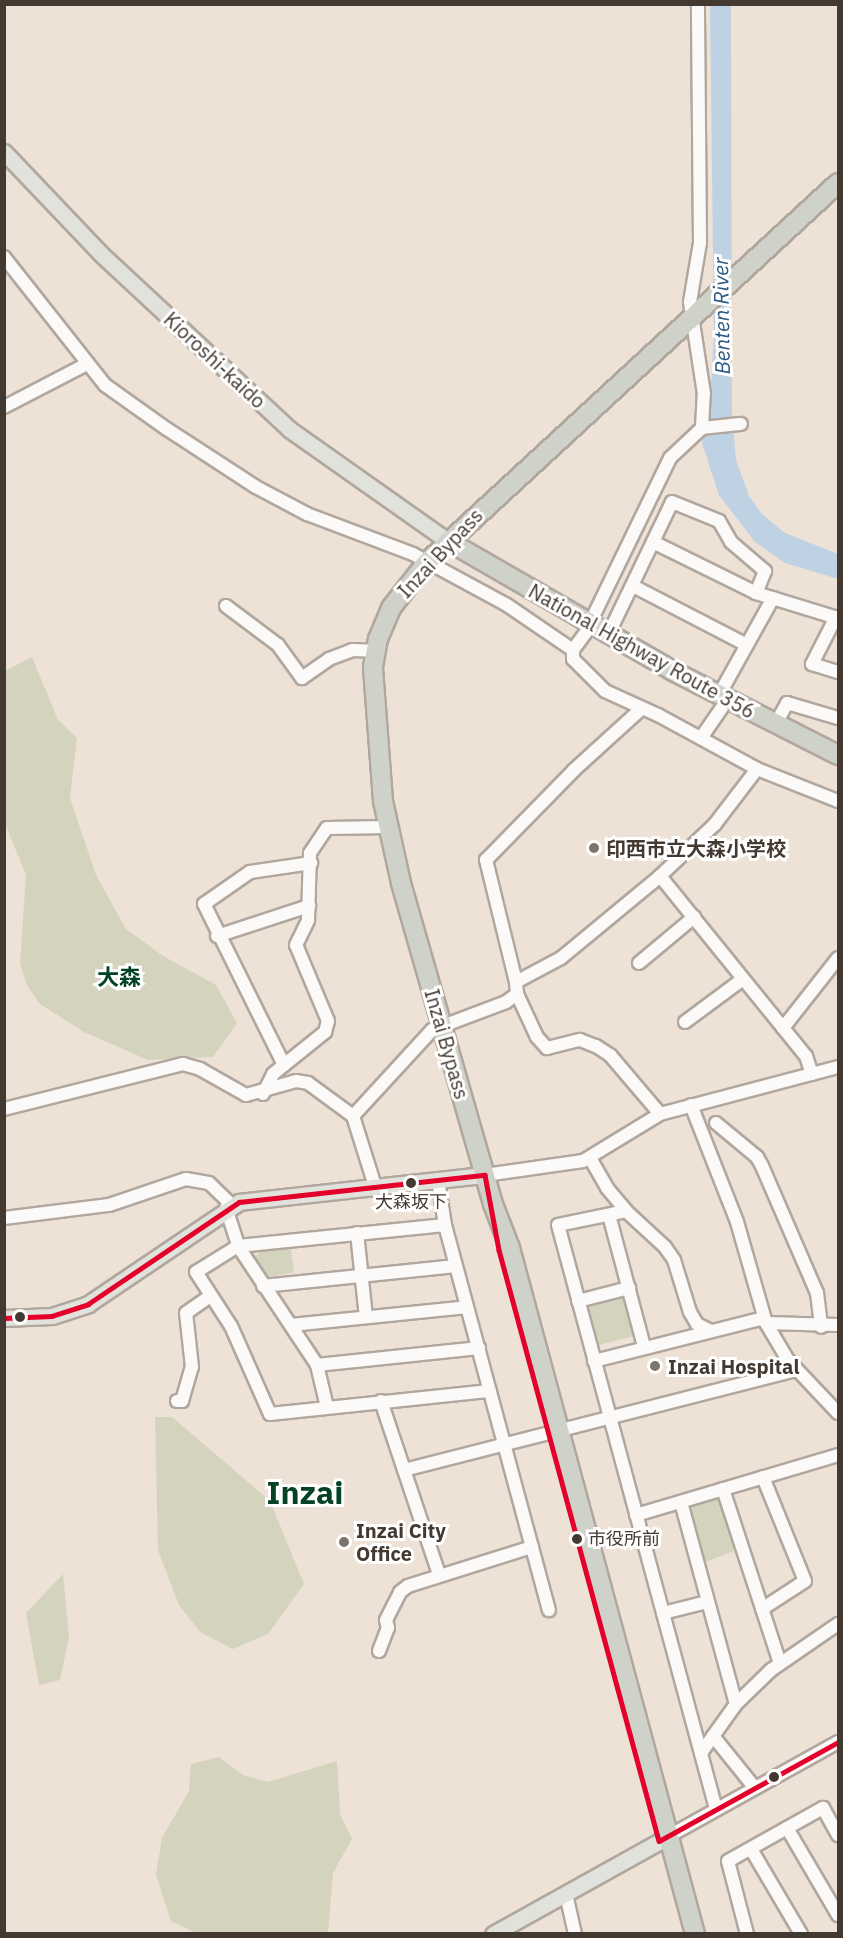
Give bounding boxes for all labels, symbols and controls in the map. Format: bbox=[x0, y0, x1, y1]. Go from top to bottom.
water label: Benten River bbox=[707, 257, 735, 375]
street label: Kioroshi-kaido bbox=[159, 307, 271, 413]
street label: Inzai Bypass bbox=[393, 503, 487, 603]
street label: National Highway Route 356 bbox=[525, 579, 759, 723]
place label: 印西市立大森小学校 bbox=[606, 836, 786, 860]
marker: 印西市立大森小学校 bbox=[587, 841, 601, 855]
district label: 大森 bbox=[97, 964, 141, 990]
street label: Inzai Bypass bbox=[420, 986, 474, 1102]
marker: 大森坂下 bbox=[405, 1177, 417, 1189]
place label: 大森坂下 bbox=[375, 1191, 447, 1213]
unlabelled marker bbox=[14, 1311, 26, 1323]
place label: Inzai Hospital bbox=[668, 1354, 800, 1378]
marker: Inzai Hospital bbox=[646, 1357, 664, 1375]
district label: Inzai bbox=[267, 1473, 343, 1511]
place label: Inzai City Office bbox=[356, 1518, 446, 1565]
place label: 市役所前 bbox=[588, 1528, 660, 1550]
marker: 市役所前 bbox=[571, 1533, 583, 1545]
marker: Inzai City Office bbox=[337, 1535, 351, 1549]
unlabelled marker bbox=[768, 1771, 780, 1783]

